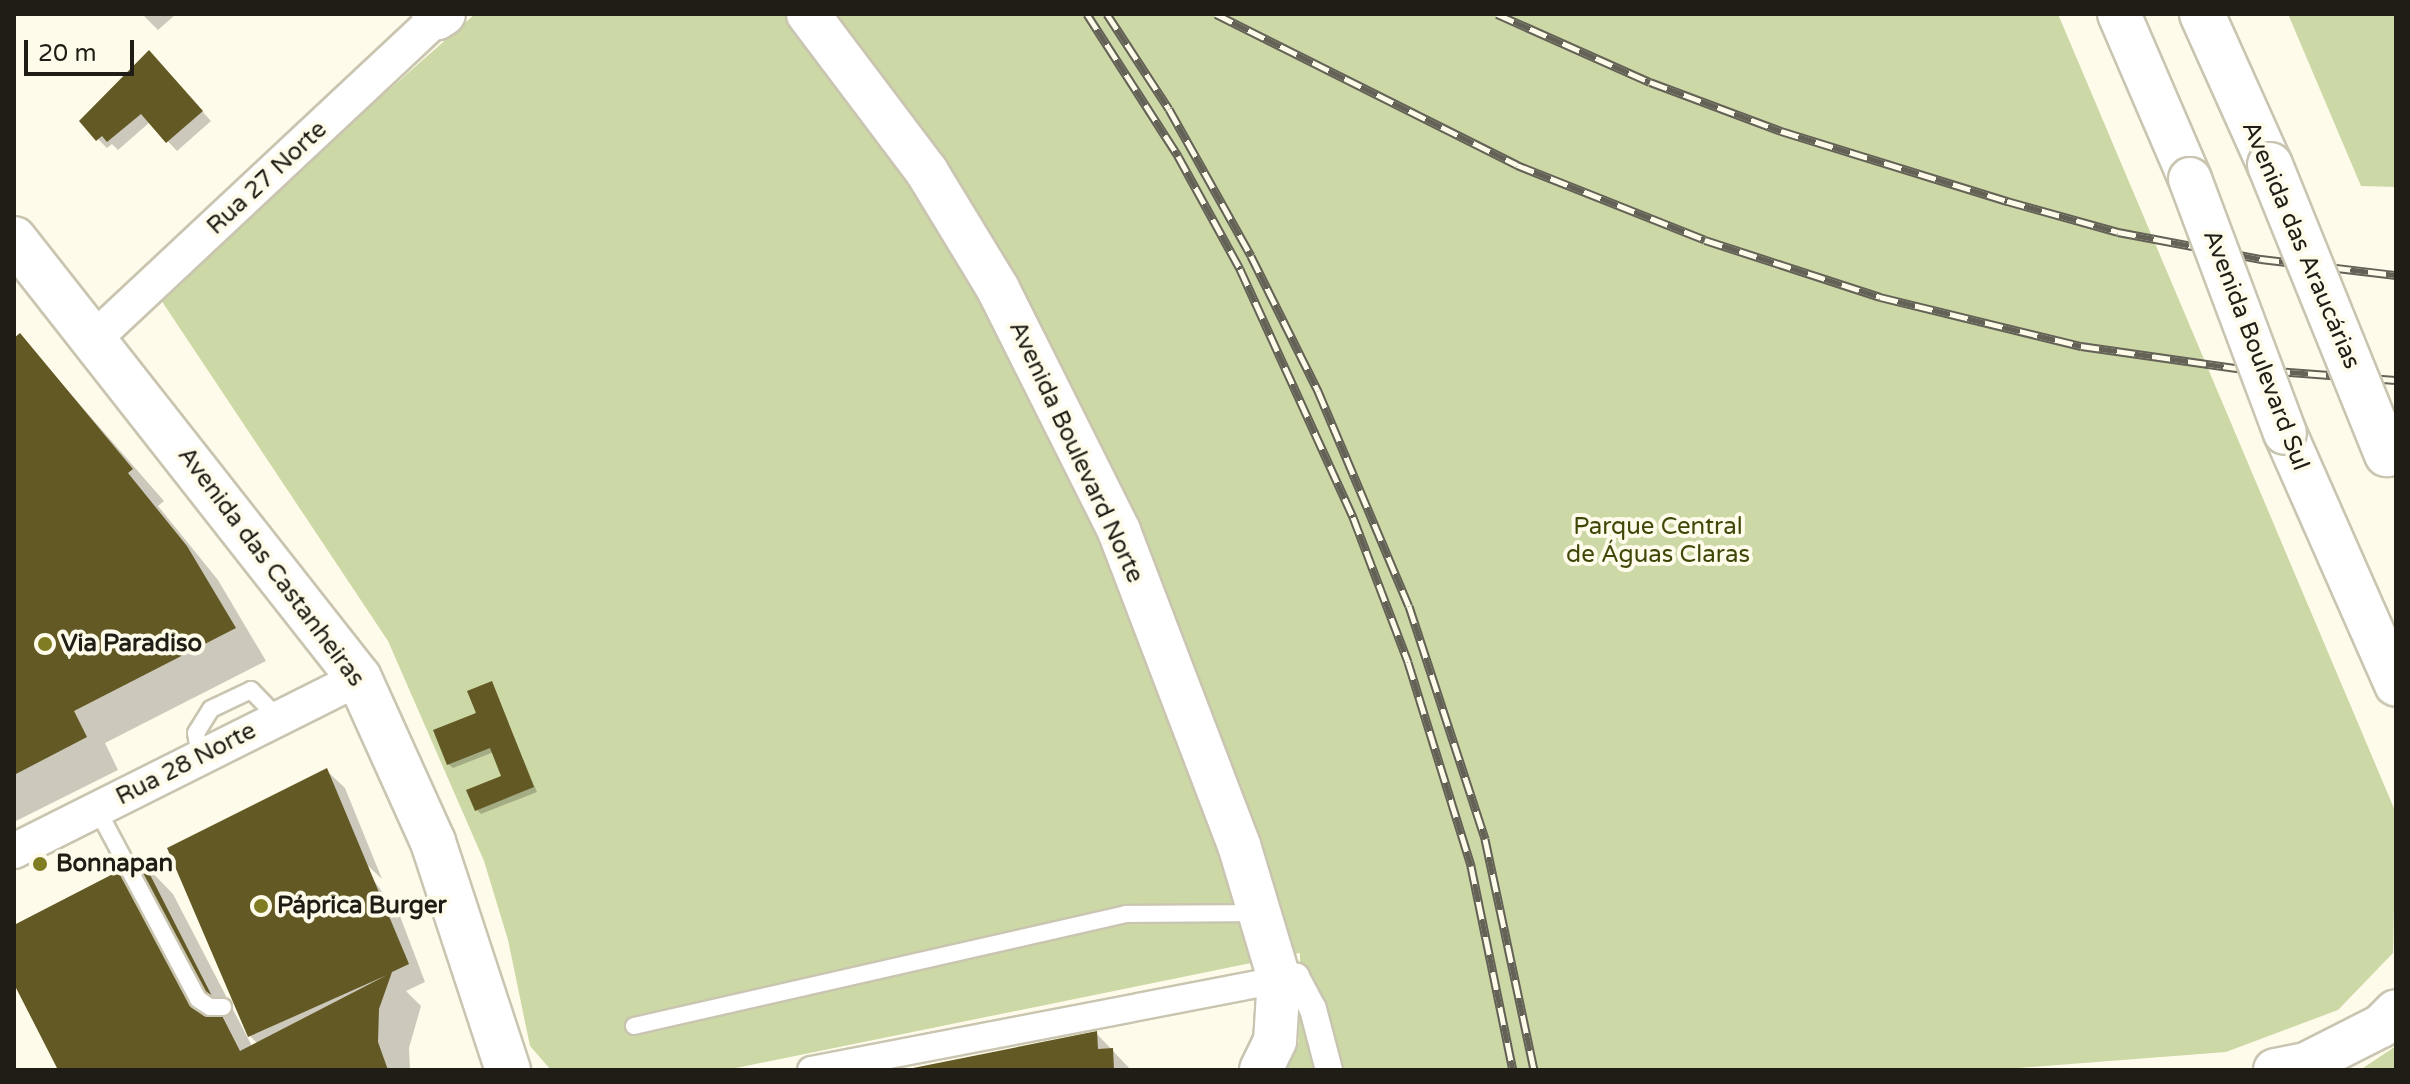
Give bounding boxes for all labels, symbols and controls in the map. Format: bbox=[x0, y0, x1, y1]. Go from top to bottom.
scale bar bbox=[28, 24, 138, 74]
text: 20 m bbox=[38, 39, 96, 68]
street label: Rua 27 Norte bbox=[201, 115, 333, 241]
street label: Avenida das Araucárias bbox=[2236, 117, 2366, 373]
street label: Avenida Boulevard Sul bbox=[2197, 226, 2315, 474]
street label: Avenida Boulevard Norte bbox=[1003, 317, 1149, 587]
street label: Avenida das Castanheiras bbox=[172, 442, 370, 692]
park label: Parque Central de Águas Claras bbox=[1566, 513, 1750, 569]
place label: Via Paradiso bbox=[61, 630, 202, 658]
marker: Via Paradiso bbox=[36, 635, 54, 653]
street label: Rua 28 Norte bbox=[111, 716, 261, 812]
place label: Bonnapan bbox=[56, 850, 173, 878]
marker: Bonnapan bbox=[31, 855, 49, 873]
place label: Páprica Burger bbox=[277, 892, 447, 920]
marker: Páprica Burger bbox=[252, 897, 270, 915]

